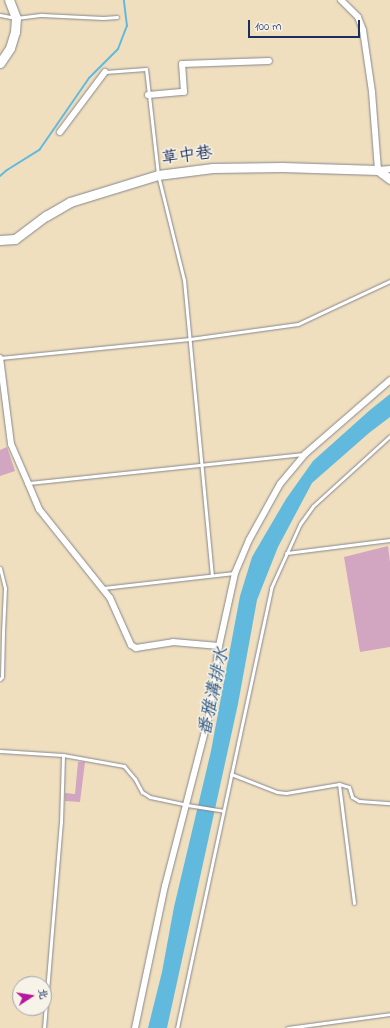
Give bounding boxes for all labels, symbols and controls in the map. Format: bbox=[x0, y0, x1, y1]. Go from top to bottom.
scale bar bbox=[250, 12, 362, 38]
text: 100 m bbox=[255, 18, 282, 36]
street label: 草中巷 bbox=[160, 143, 214, 169]
water label: 番雅溝排水 bbox=[195, 646, 235, 738]
north arrow bbox=[12, 976, 52, 1016]
text: 北 bbox=[34, 987, 52, 1001]

